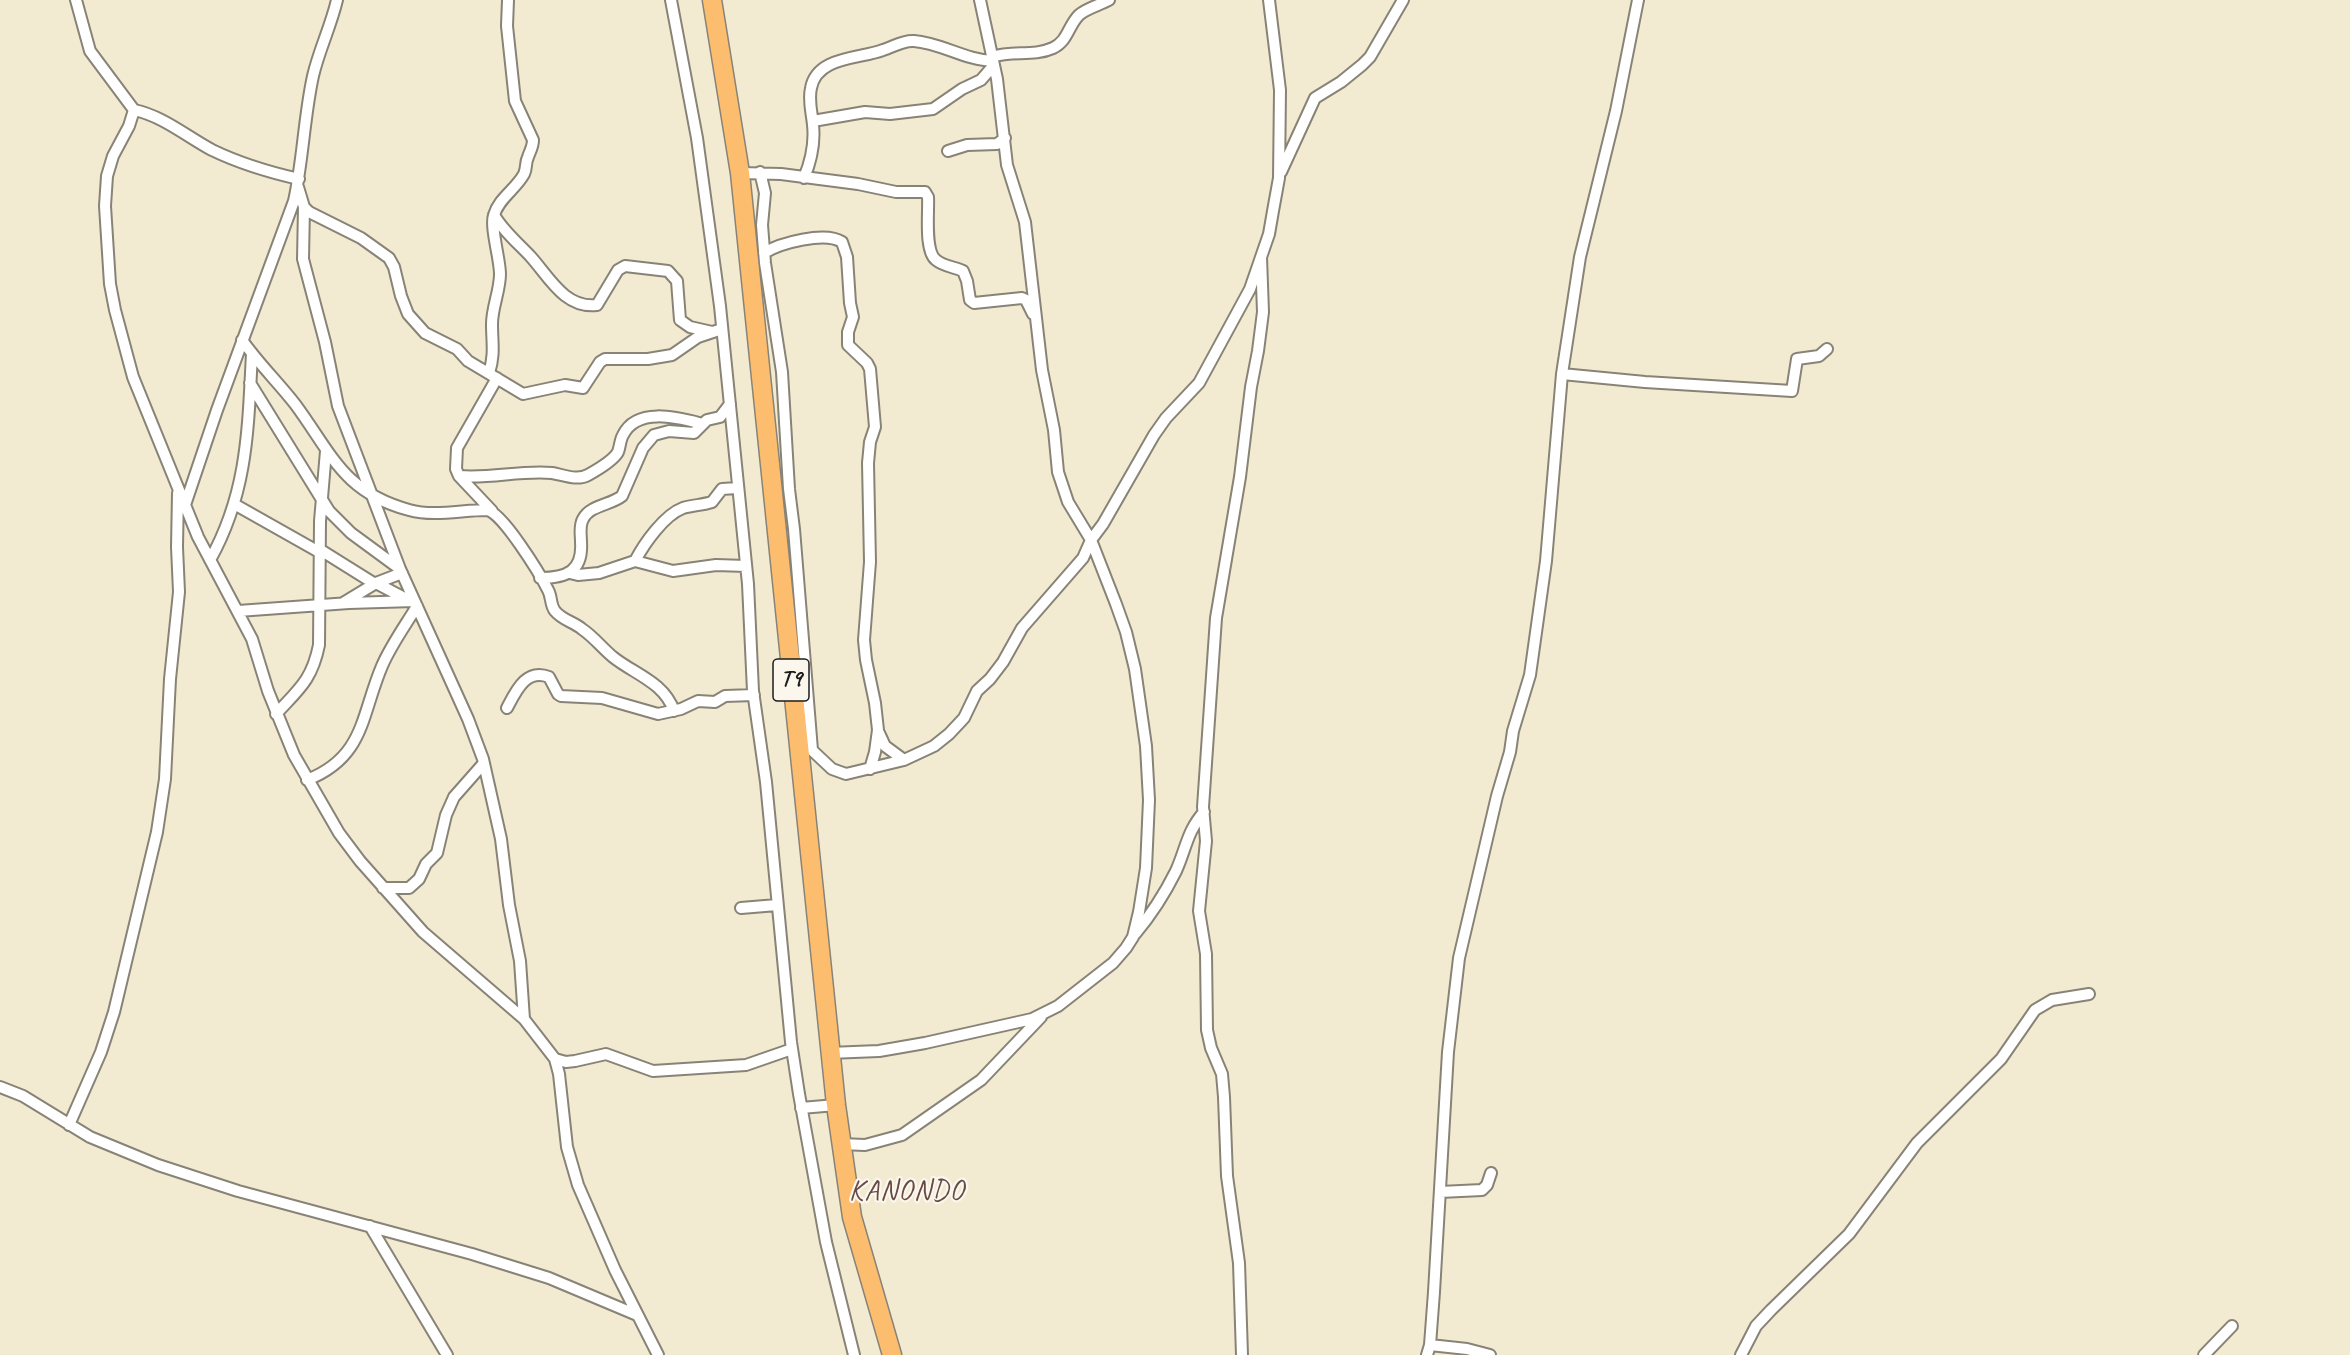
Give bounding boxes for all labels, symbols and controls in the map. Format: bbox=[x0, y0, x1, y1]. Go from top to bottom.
road number: T9 bbox=[773, 659, 809, 701]
district label: KANONDO bbox=[850, 1175, 964, 1209]

